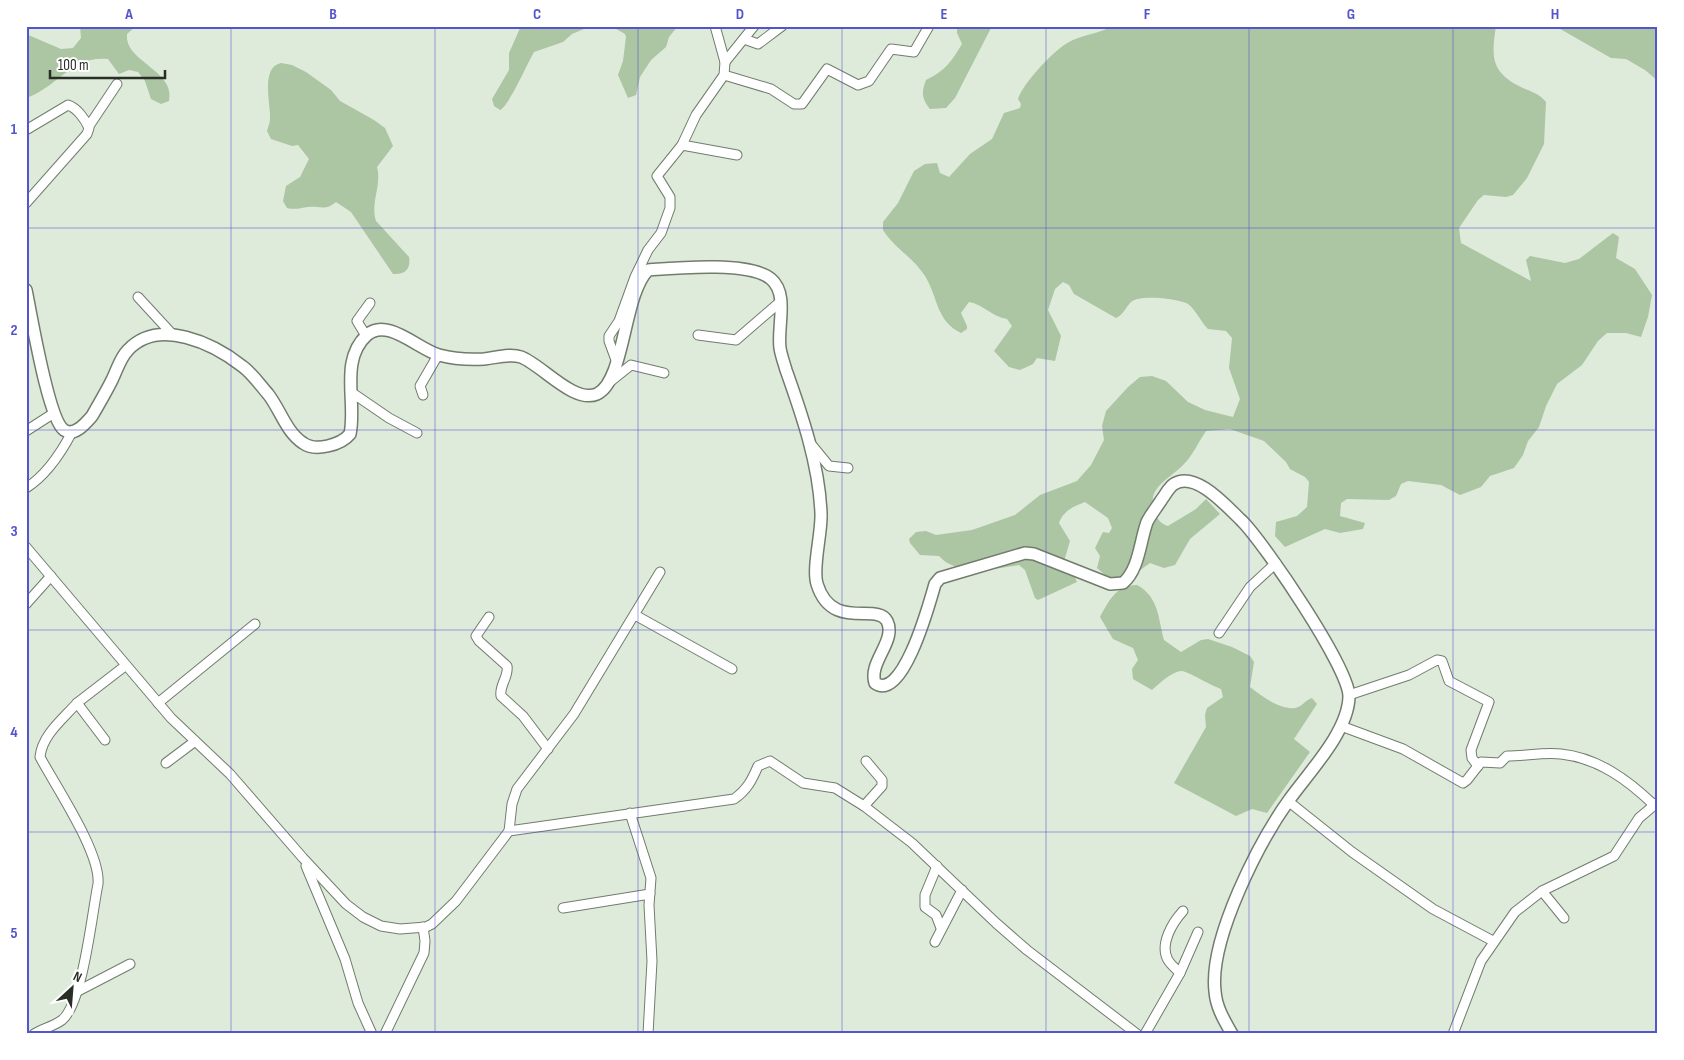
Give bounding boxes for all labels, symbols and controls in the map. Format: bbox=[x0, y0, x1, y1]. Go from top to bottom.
text: A bbox=[124, 5, 133, 24]
text: B bbox=[329, 5, 337, 24]
text: C bbox=[533, 5, 541, 24]
text: D bbox=[736, 5, 744, 24]
text: E bbox=[941, 5, 948, 24]
text: F bbox=[1144, 5, 1151, 24]
text: G bbox=[1347, 5, 1355, 24]
text: H bbox=[1551, 5, 1559, 24]
scale bar bbox=[50, 48, 165, 80]
text: 100 m bbox=[58, 56, 89, 75]
text: 1 bbox=[11, 120, 18, 139]
text: 2 bbox=[10, 321, 18, 340]
text: 3 bbox=[10, 522, 18, 541]
text: 4 bbox=[10, 723, 18, 742]
text: 5 bbox=[10, 924, 18, 943]
north arrow bbox=[48, 962, 98, 1012]
text: N bbox=[70, 967, 85, 986]

